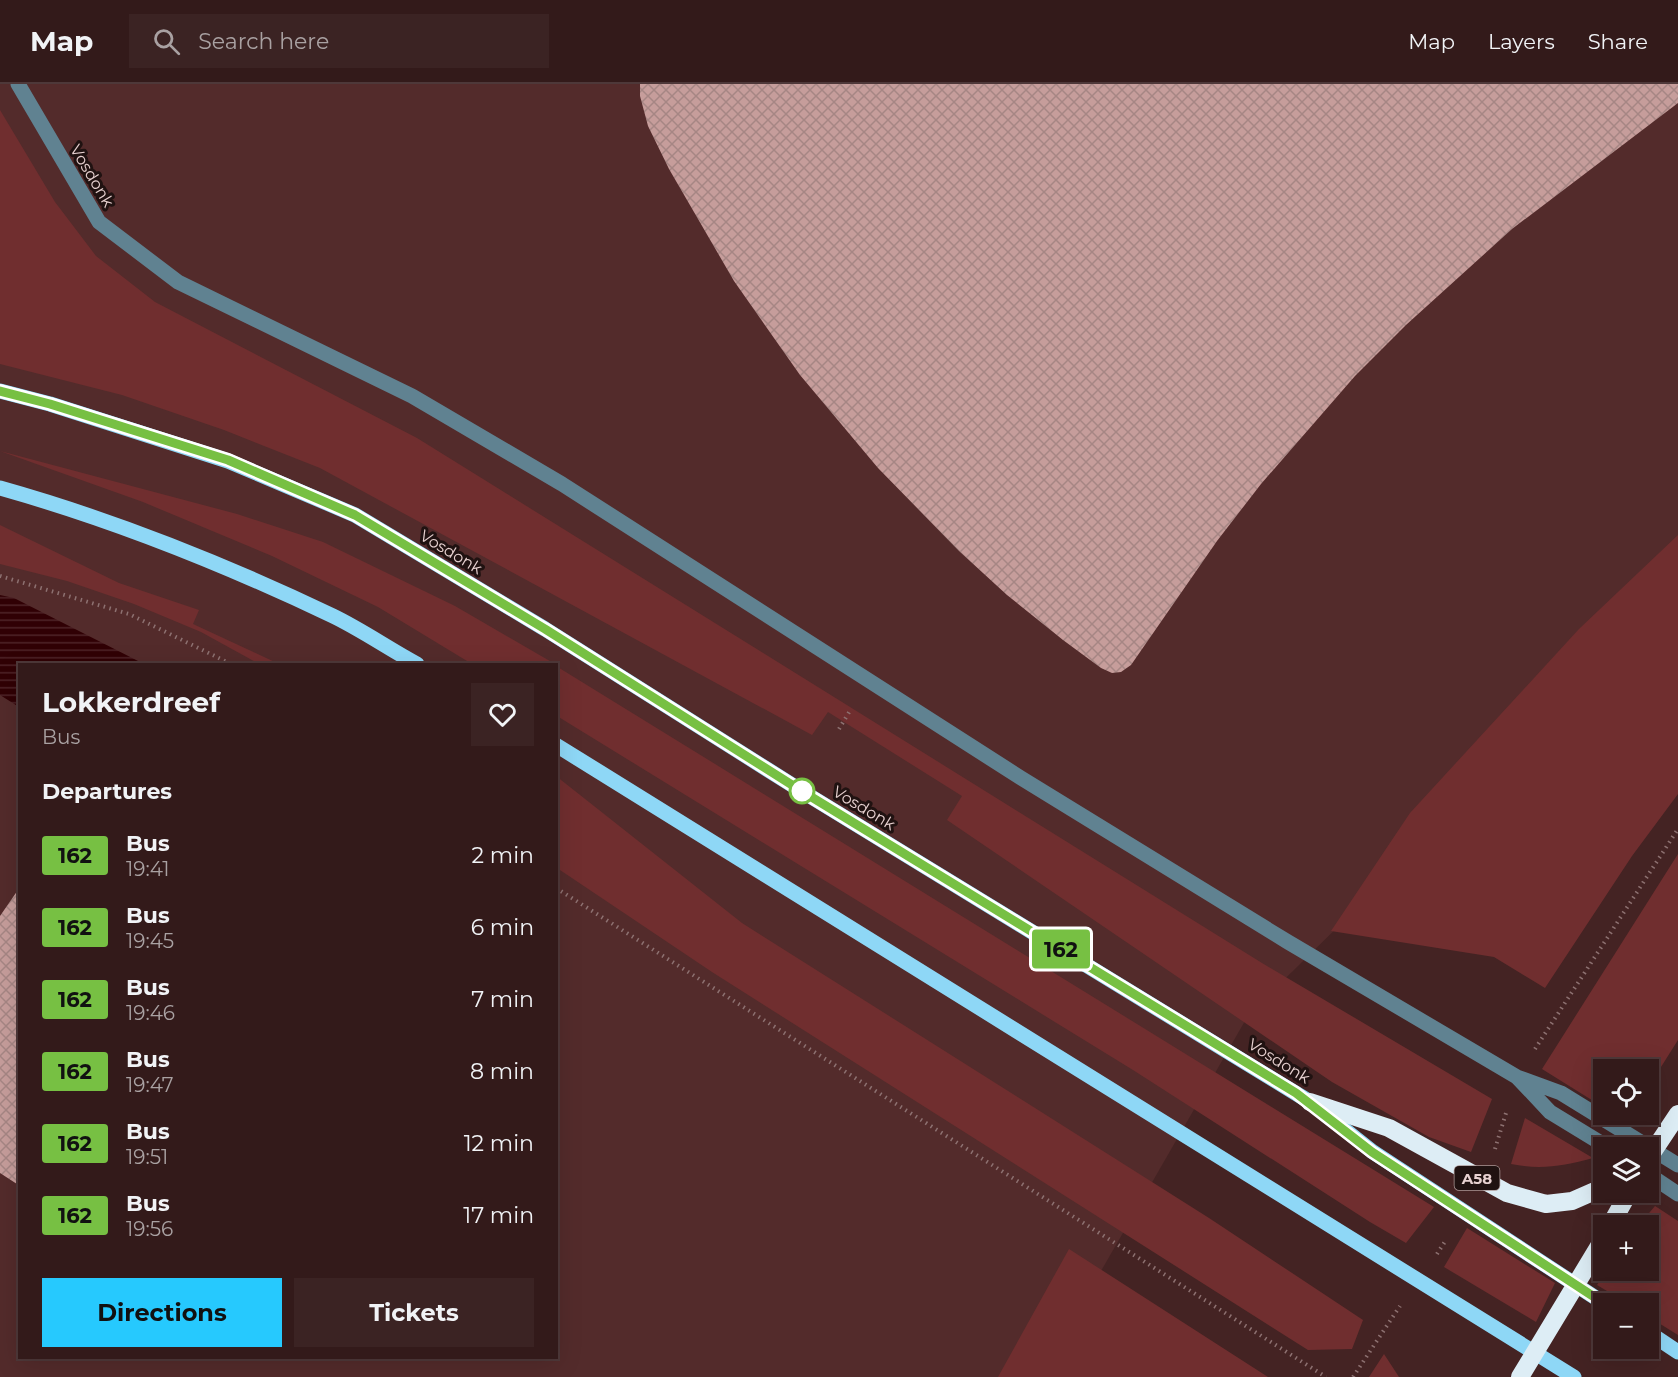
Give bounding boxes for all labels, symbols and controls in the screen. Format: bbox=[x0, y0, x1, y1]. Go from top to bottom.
search box bbox=[129, 14, 549, 68]
text: Map bbox=[30, 24, 93, 58]
icon: search bbox=[150, 25, 183, 58]
text: Search here bbox=[198, 28, 329, 55]
text: Map bbox=[1408, 29, 1455, 54]
text: Layers bbox=[1488, 29, 1555, 54]
text: Share bbox=[1588, 29, 1648, 54]
street label: Vosdonk bbox=[66, 141, 118, 211]
street label: Vosdonk bbox=[416, 526, 486, 578]
button: heart bbox=[471, 683, 534, 746]
text: Lokkerdreef bbox=[42, 685, 220, 719]
text: Bus bbox=[42, 725, 80, 749]
text: Departures bbox=[42, 778, 172, 805]
unlabelled marker bbox=[789, 778, 815, 804]
street label: Vosdonk bbox=[829, 782, 899, 834]
text: Bus bbox=[126, 830, 170, 857]
text: 2 min bbox=[472, 842, 534, 869]
text: 162 bbox=[58, 843, 92, 868]
text: 19:41 bbox=[126, 857, 170, 881]
text: Bus bbox=[126, 902, 170, 929]
text: 6 min bbox=[471, 914, 534, 941]
text: 162 bbox=[58, 915, 92, 940]
text: 19:45 bbox=[126, 929, 174, 953]
line badge: 162 bbox=[1026, 930, 1096, 968]
text: 162 bbox=[1044, 937, 1078, 962]
text: Bus bbox=[126, 974, 170, 1001]
text: 7 min bbox=[471, 986, 534, 1013]
text: 162 bbox=[58, 987, 92, 1012]
text: 19:46 bbox=[126, 1001, 175, 1025]
street label: Vosdonk bbox=[1245, 1035, 1314, 1088]
text: Bus bbox=[126, 1046, 170, 1073]
text: 8 min bbox=[470, 1058, 534, 1085]
text: 162 bbox=[58, 1059, 92, 1084]
map controls bbox=[1593, 1059, 1659, 1359]
button: locate bbox=[1593, 1059, 1659, 1125]
text: 19:47 bbox=[126, 1073, 174, 1097]
text: Bus bbox=[126, 1118, 170, 1145]
text: 12 min bbox=[464, 1130, 534, 1157]
text: 162 bbox=[58, 1131, 92, 1156]
button: layers bbox=[1593, 1137, 1659, 1203]
text: 19:51 bbox=[126, 1145, 168, 1169]
road number: A58 bbox=[1454, 1166, 1500, 1190]
text: Bus bbox=[126, 1190, 170, 1217]
text: 17 min bbox=[463, 1202, 534, 1229]
text: 162 bbox=[58, 1203, 92, 1228]
button: + bbox=[1593, 1215, 1659, 1281]
text: 19:56 bbox=[126, 1217, 173, 1241]
button: Directions bbox=[42, 1278, 282, 1347]
button: Tickets bbox=[294, 1278, 534, 1347]
button: − bbox=[1593, 1293, 1659, 1359]

